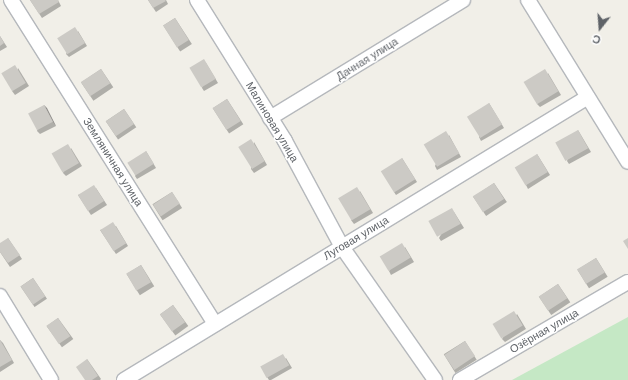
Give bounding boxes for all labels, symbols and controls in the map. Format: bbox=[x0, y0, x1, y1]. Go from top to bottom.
north arrow bbox=[580, 8, 620, 48]
text: С bbox=[591, 32, 602, 47]
street label: Дачная улица bbox=[334, 35, 400, 83]
street label: Малиновая улица bbox=[243, 80, 301, 164]
street label: Земляничная улица bbox=[80, 115, 146, 209]
street label: Луговая улица bbox=[321, 213, 391, 263]
street label: Озёрная улица bbox=[507, 306, 581, 356]

